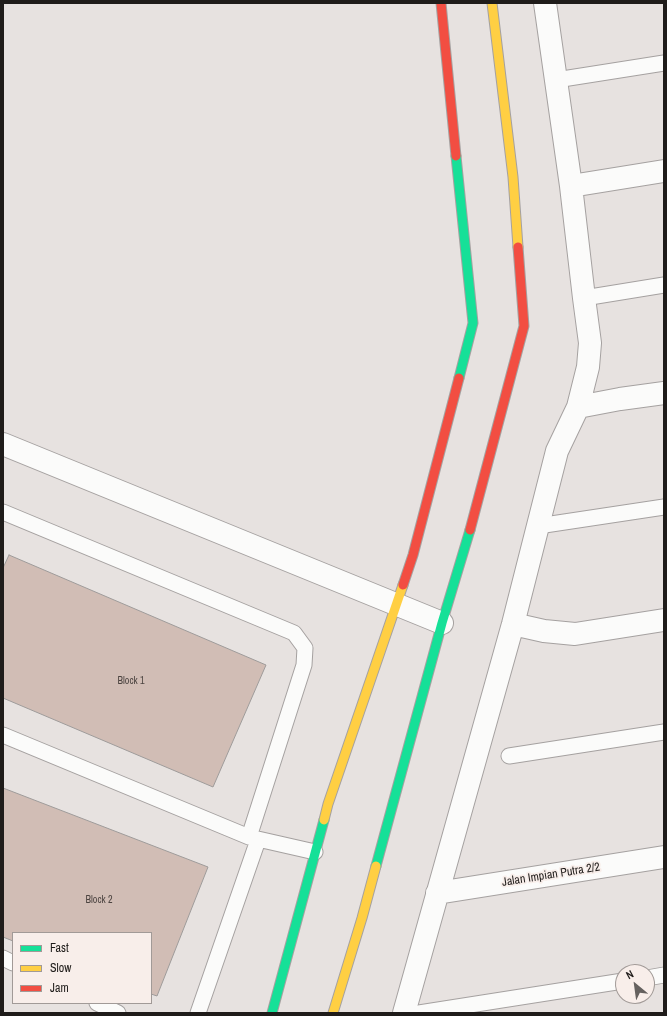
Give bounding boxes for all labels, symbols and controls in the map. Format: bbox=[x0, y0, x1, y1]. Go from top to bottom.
house number: Block 1 bbox=[118, 675, 144, 687]
street label: Jalan Impian Putra 2/2 bbox=[501, 860, 601, 890]
house number: Block 2 bbox=[86, 894, 112, 906]
legend bbox=[12, 932, 152, 1004]
text: Fast bbox=[50, 940, 69, 956]
text: Slow bbox=[50, 960, 71, 976]
north arrow bbox=[615, 964, 655, 1004]
text: N bbox=[623, 967, 636, 982]
text: Jam bbox=[50, 980, 69, 996]

